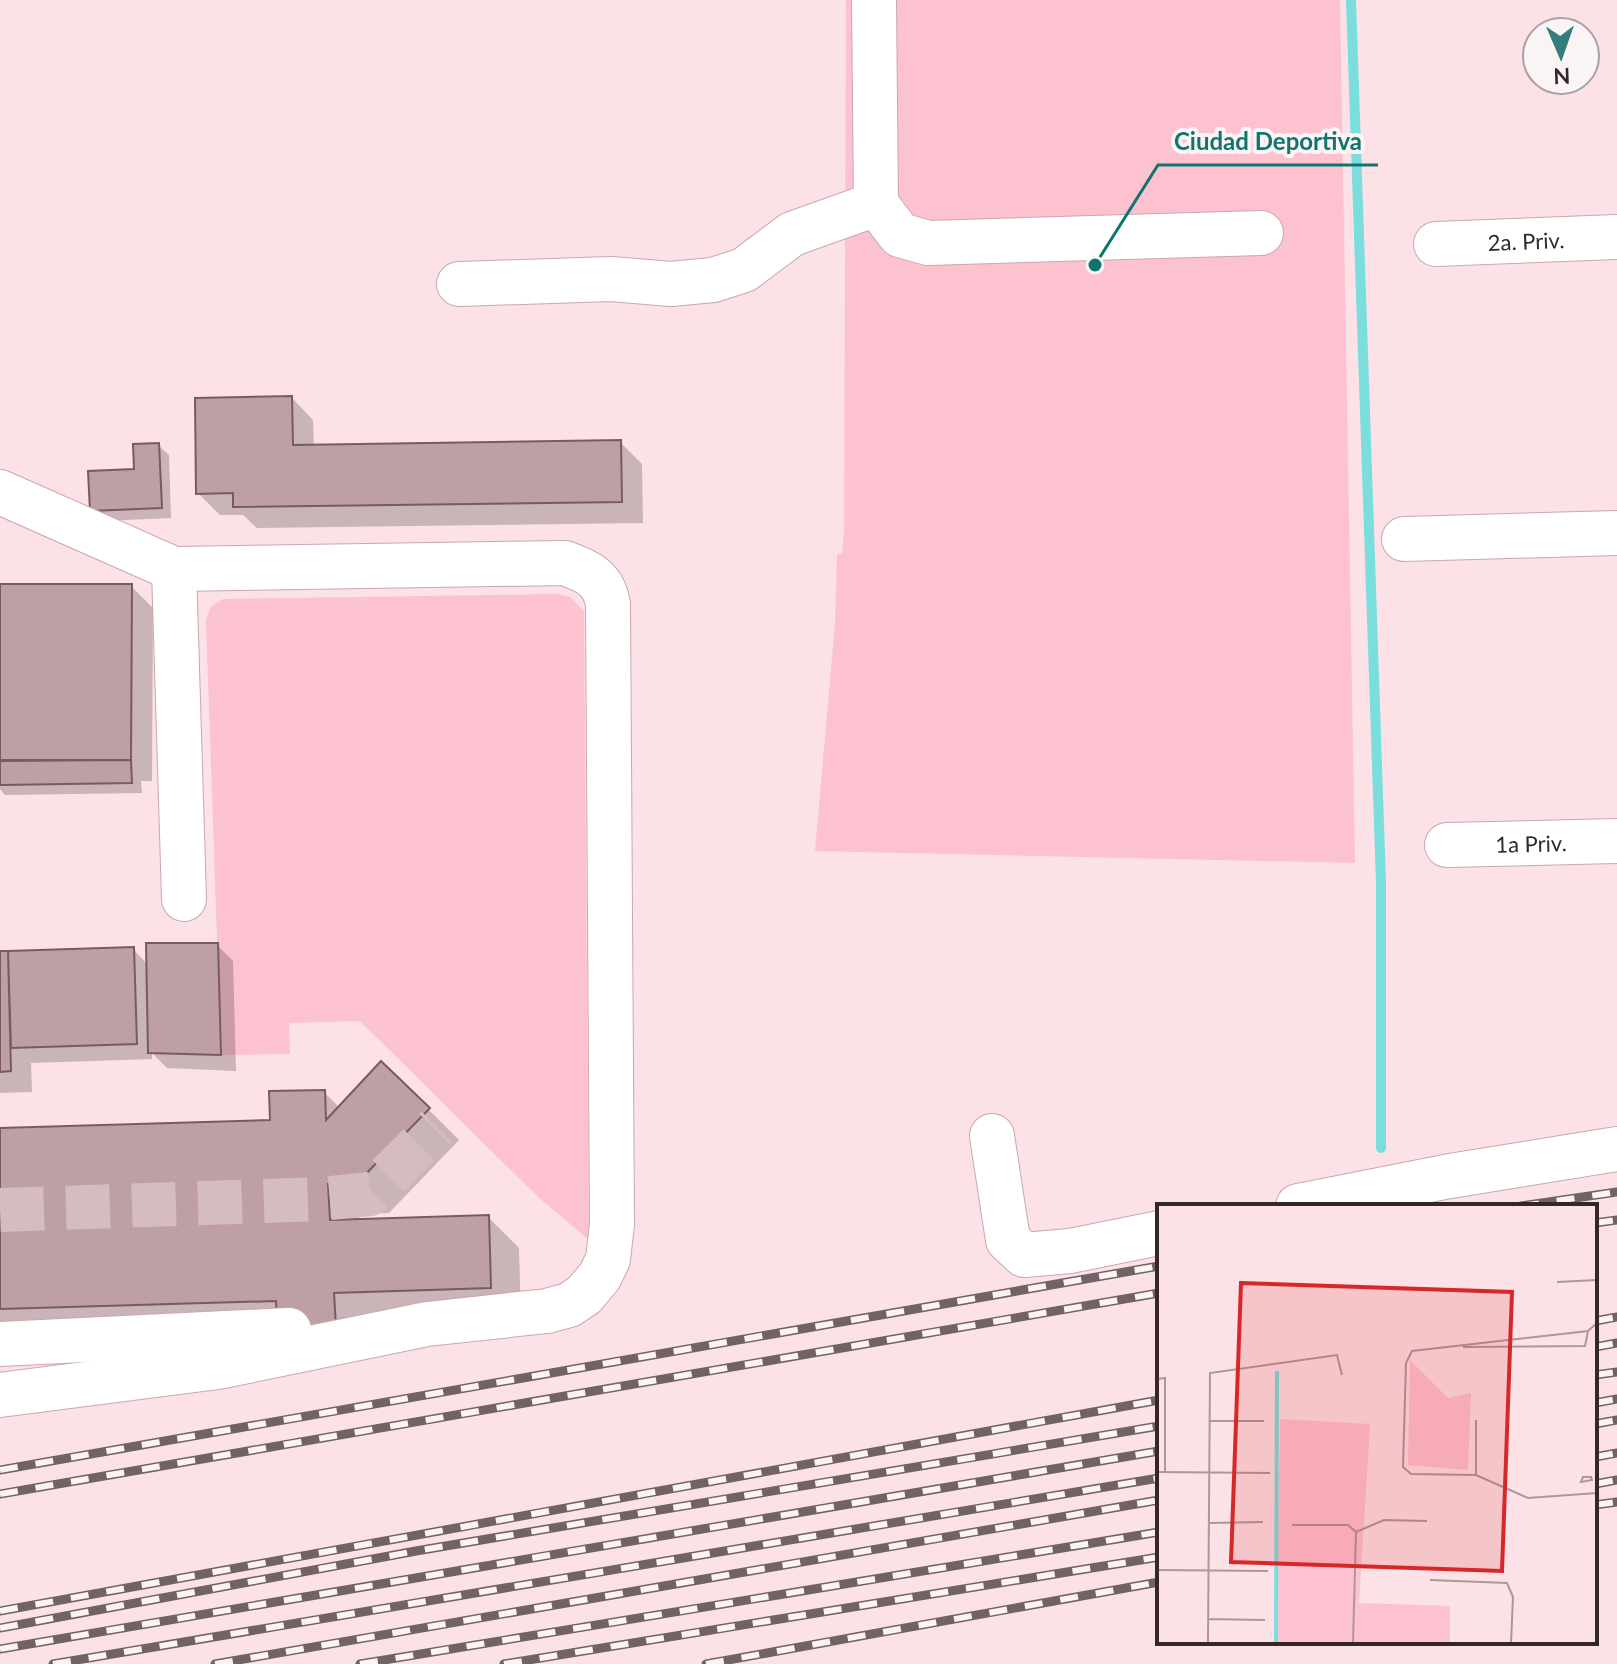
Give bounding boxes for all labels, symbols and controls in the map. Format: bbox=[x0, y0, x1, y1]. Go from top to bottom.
north arrow bbox=[1521, 16, 1601, 96]
text: N bbox=[1553, 63, 1571, 90]
callout: Ciudad Deportiva bbox=[1158, 117, 1378, 165]
text: Ciudad Deportiva bbox=[1174, 126, 1362, 155]
street label: 2a. Priv. bbox=[1487, 226, 1565, 255]
street label: 1a Priv. bbox=[1495, 829, 1567, 857]
inset map bbox=[1157, 1204, 1597, 1644]

